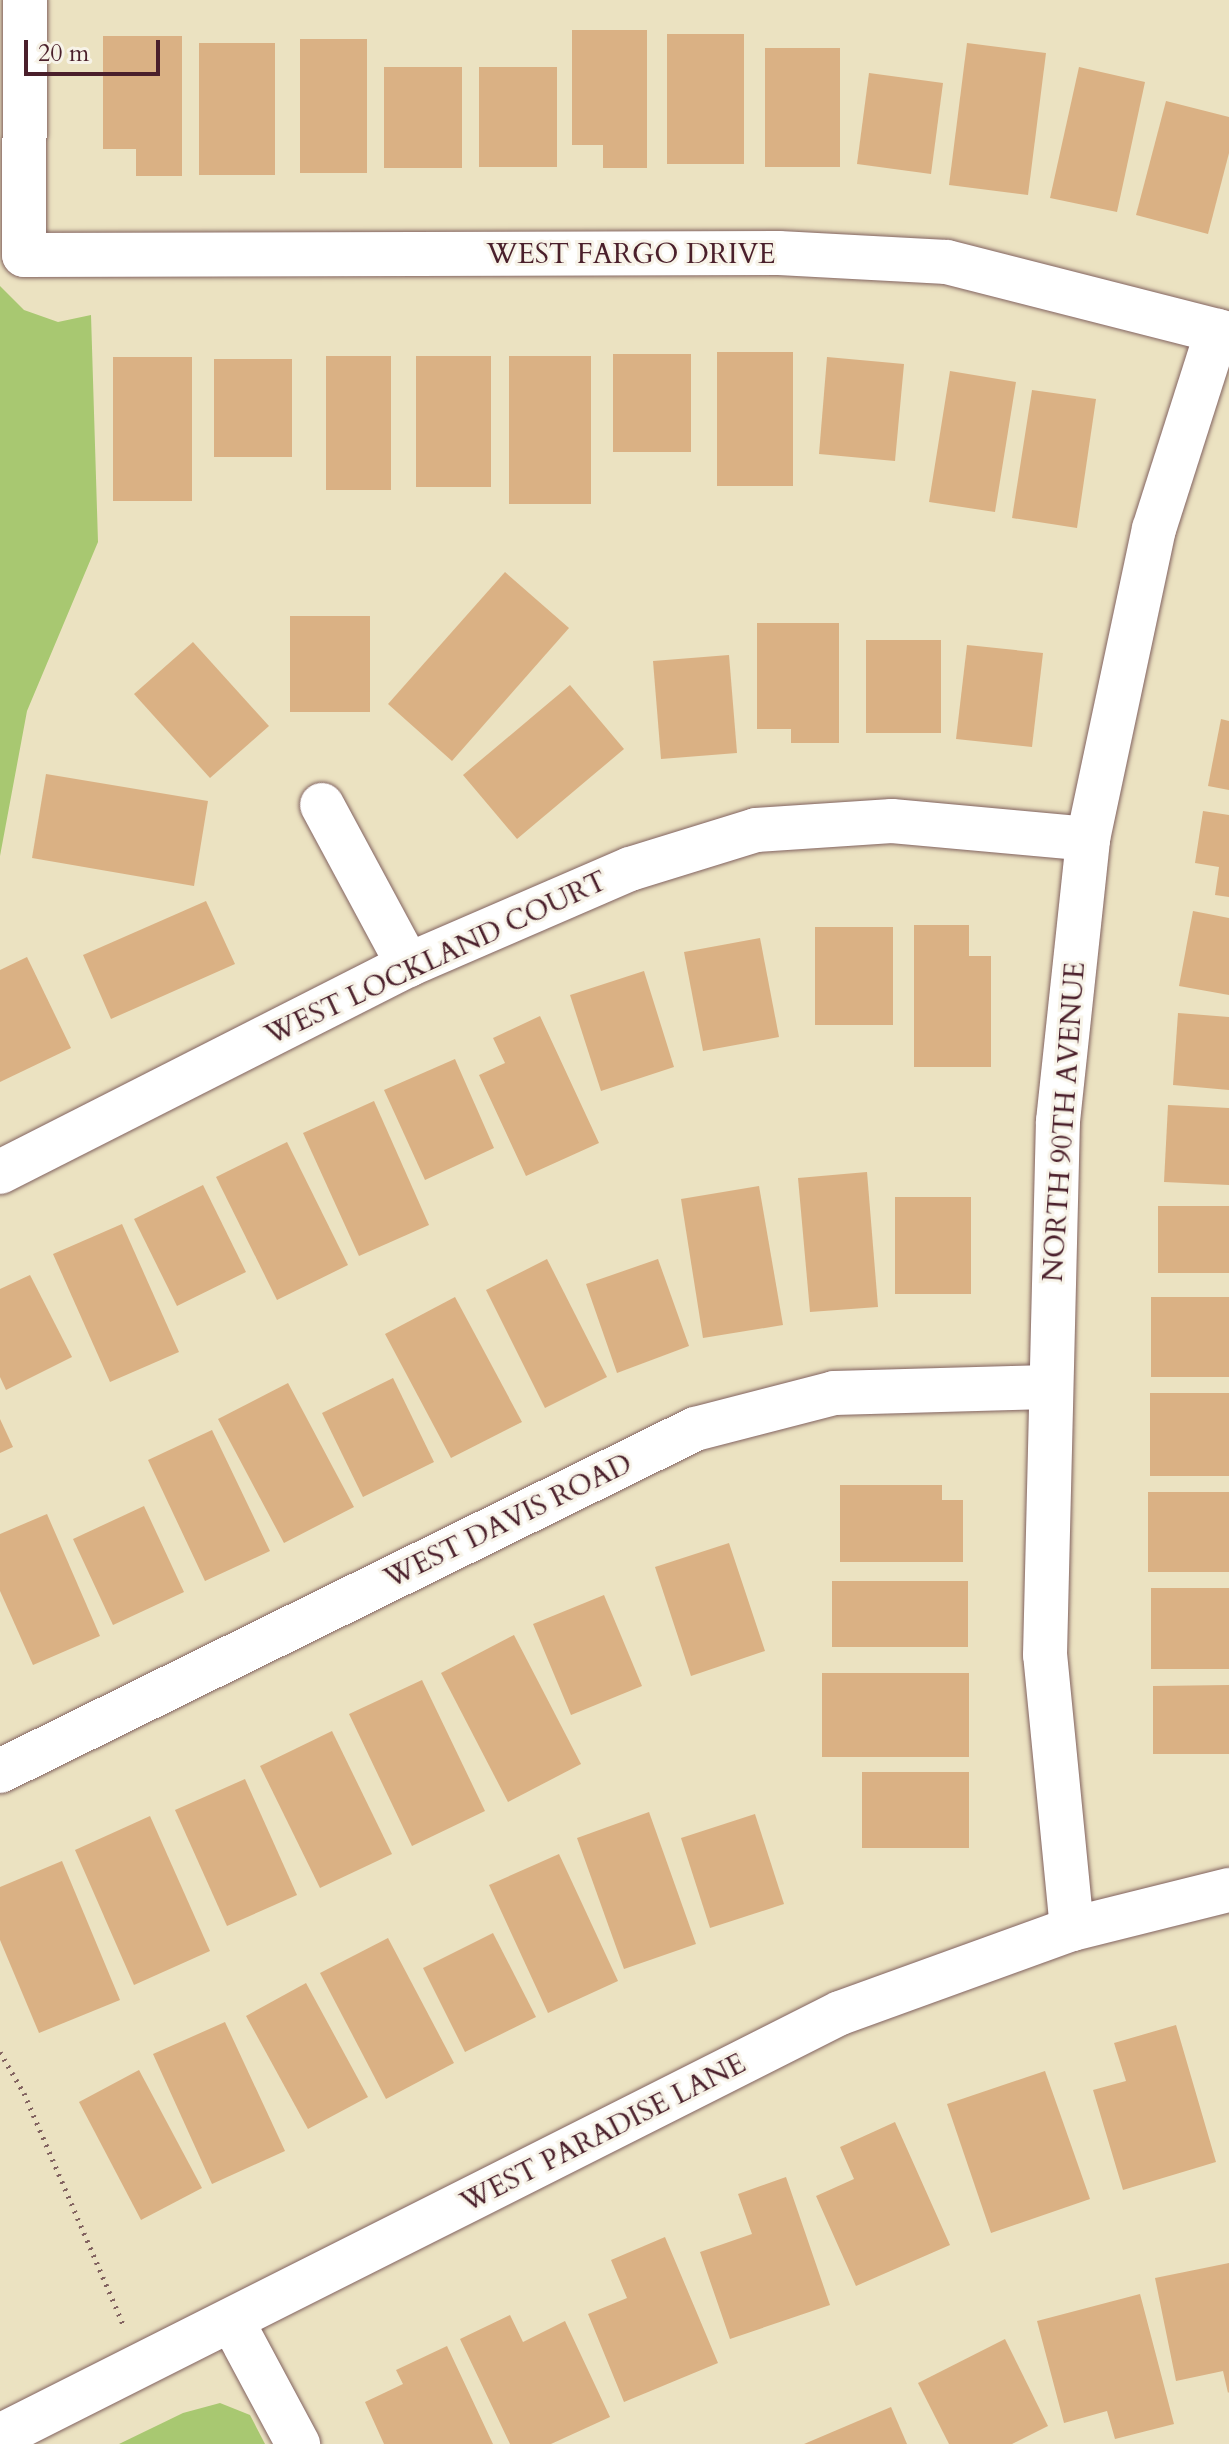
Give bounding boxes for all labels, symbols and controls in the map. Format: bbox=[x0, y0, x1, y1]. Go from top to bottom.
scale bar bbox=[28, 24, 164, 74]
text: 20 m bbox=[38, 37, 89, 70]
street label: WEST FARGO DRIVE bbox=[486, 237, 776, 271]
street label: WEST LOCKLAND COURT bbox=[260, 864, 612, 1052]
street label: NORTH 90TH AVENUE bbox=[1036, 961, 1092, 1283]
street label: WEST DAVIS ROAD bbox=[379, 1447, 637, 1595]
street label: WEST PARADISE LANE bbox=[455, 2046, 751, 2220]

